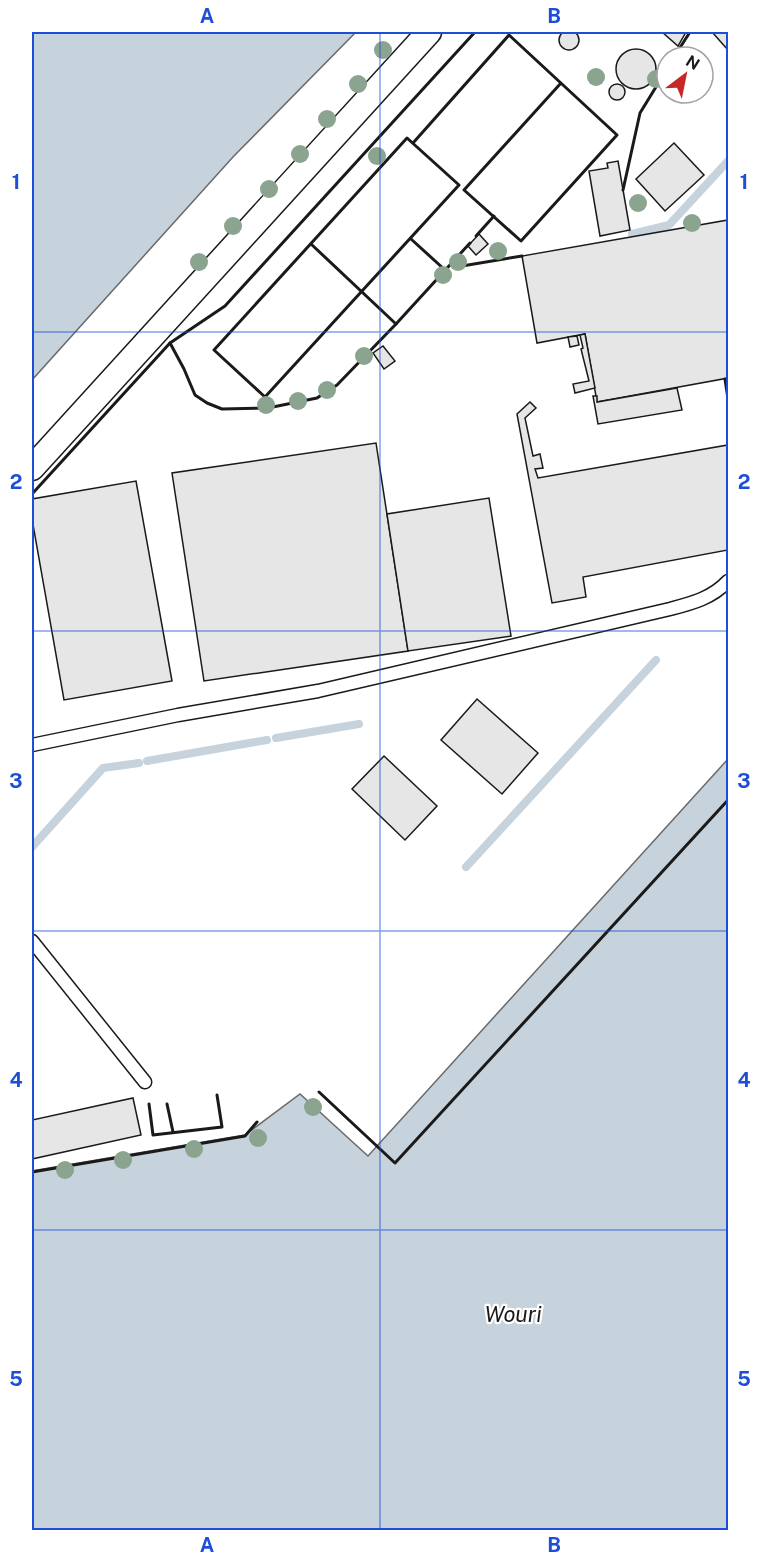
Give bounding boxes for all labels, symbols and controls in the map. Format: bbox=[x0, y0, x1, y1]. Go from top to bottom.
text: A bbox=[200, 4, 214, 28]
text: B bbox=[547, 4, 561, 28]
north arrow bbox=[655, 45, 715, 105]
text: N bbox=[682, 51, 703, 74]
text: 1 bbox=[12, 170, 20, 194]
text: 1 bbox=[740, 170, 748, 194]
text: 2 bbox=[10, 470, 22, 494]
text: 2 bbox=[738, 470, 750, 494]
text: 3 bbox=[9, 769, 23, 793]
text: 3 bbox=[737, 769, 751, 793]
text: 4 bbox=[9, 1068, 23, 1092]
text: 4 bbox=[737, 1068, 751, 1092]
water label: Wouri bbox=[484, 1301, 542, 1327]
text: 5 bbox=[9, 1367, 23, 1391]
text: 5 bbox=[737, 1367, 751, 1391]
text: A bbox=[200, 1533, 214, 1557]
text: B bbox=[547, 1533, 561, 1557]

